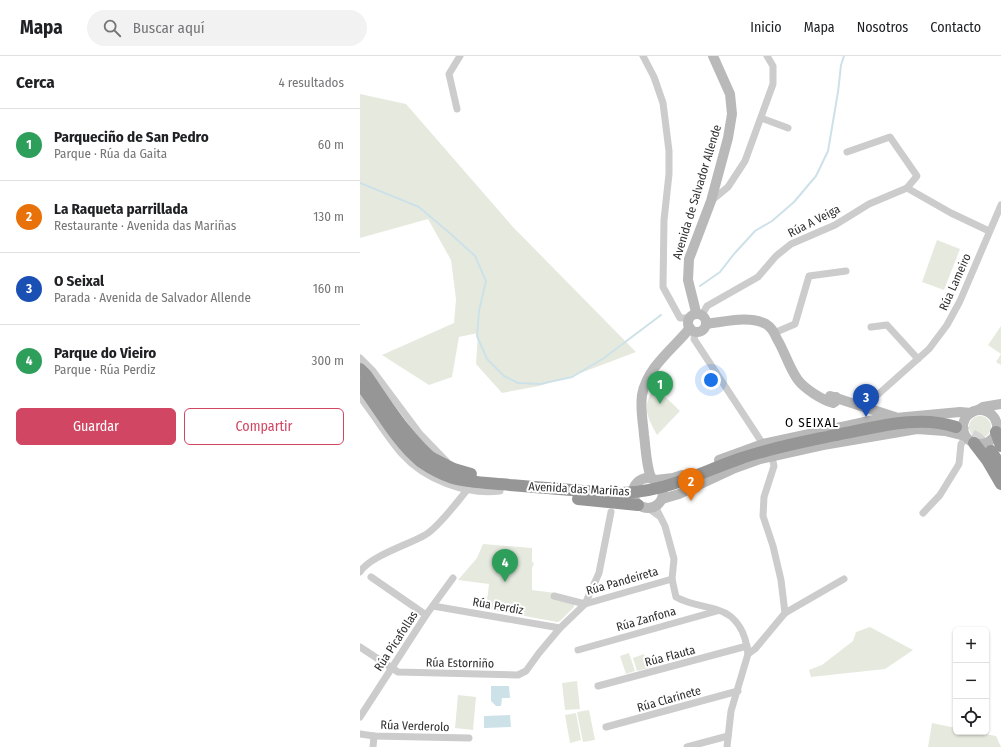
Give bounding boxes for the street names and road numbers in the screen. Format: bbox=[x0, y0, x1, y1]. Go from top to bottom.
street label: Avenida de Salvador Allende bbox=[670, 123, 724, 261]
street label: Rúa A Veiga bbox=[786, 202, 843, 240]
street label: Rúa Lameiro bbox=[936, 251, 974, 313]
street label: Avenida das Mariñas bbox=[528, 479, 630, 499]
street label: Rúa Pandeireta bbox=[584, 564, 660, 598]
street label: Rúa Perdiz bbox=[471, 595, 525, 617]
street label: Rúa Zanfona bbox=[615, 604, 677, 634]
street label: Rúa Picafollas bbox=[371, 608, 421, 674]
street label: Rúa Flauta bbox=[643, 643, 697, 669]
street label: Rúa Estorniño bbox=[426, 655, 494, 671]
street label: Rúa Clarinete bbox=[636, 683, 703, 715]
street label: Rúa Verderolo bbox=[380, 718, 450, 734]

